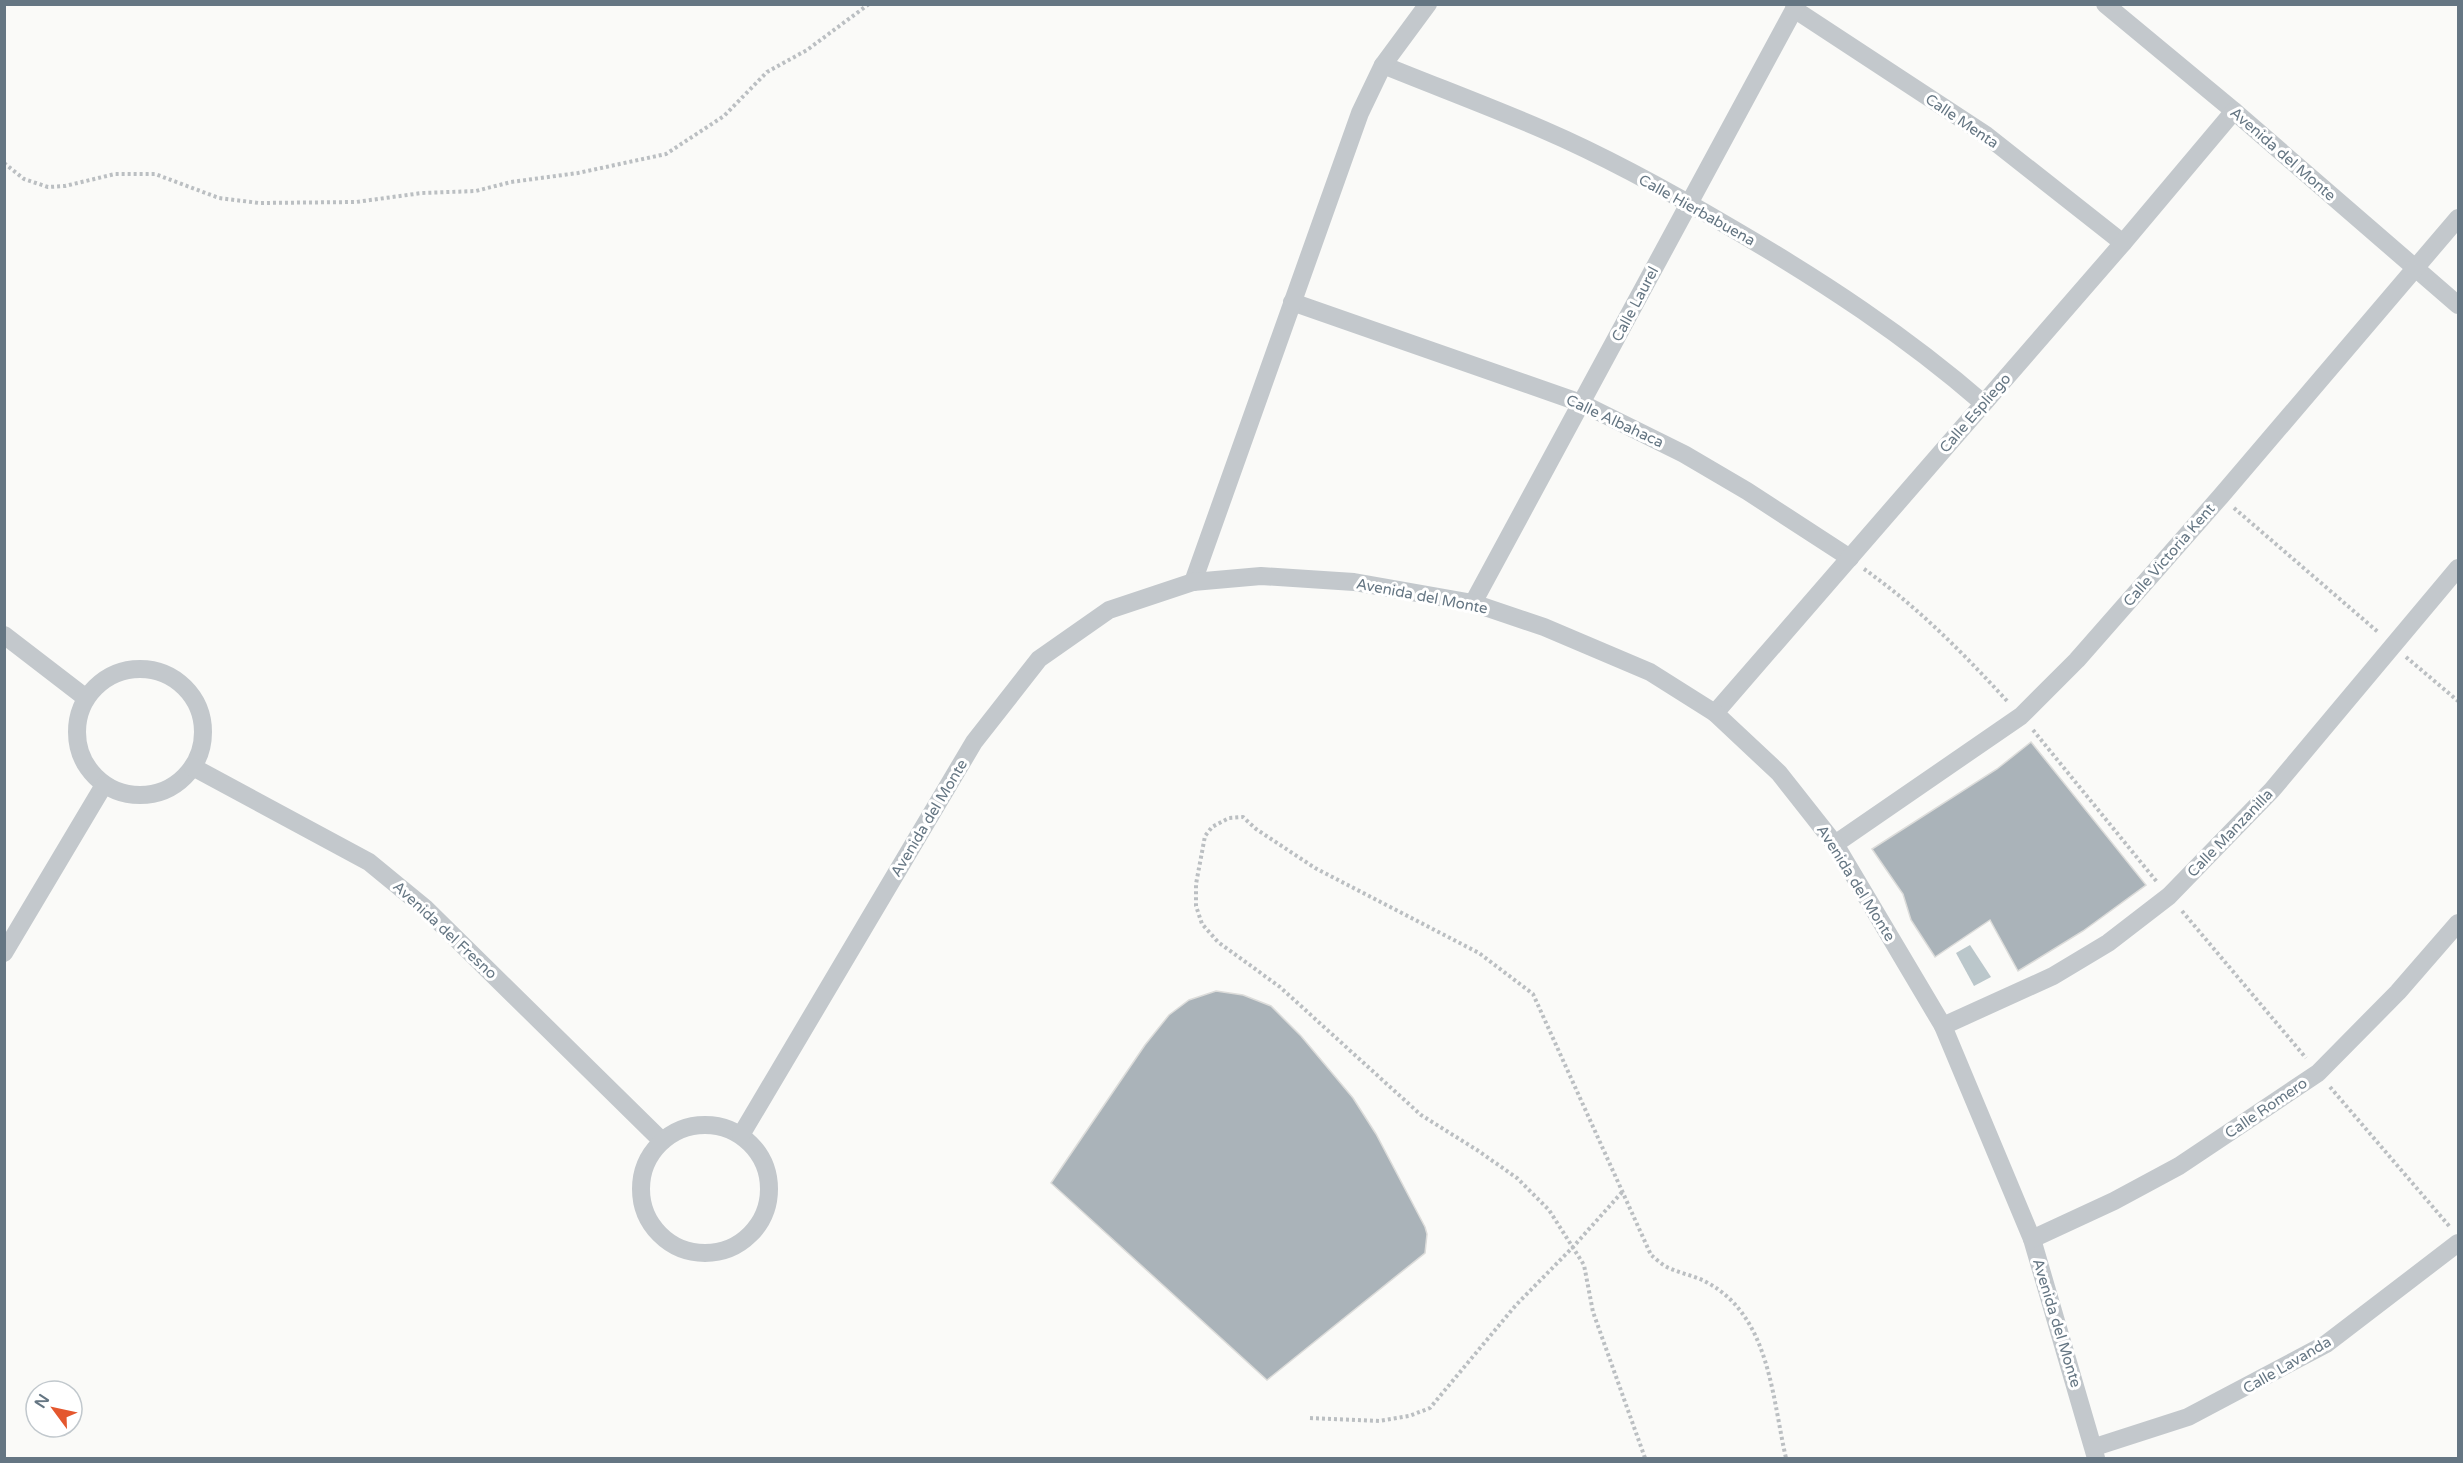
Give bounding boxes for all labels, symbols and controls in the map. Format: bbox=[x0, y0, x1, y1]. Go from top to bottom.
street label: Calle Menta bbox=[1922, 90, 2002, 152]
street label: Avenida del Monte bbox=[2227, 103, 2339, 205]
street label: Calle Hierbabuena bbox=[1636, 171, 1758, 249]
street label: Calle Laurel bbox=[1608, 263, 1662, 345]
street label: Calle Espliego bbox=[1936, 370, 2014, 456]
street label: Calle Albahaca bbox=[1563, 391, 1667, 451]
street label: Calle Victoria Kent bbox=[2119, 500, 2219, 610]
street label: Avenida del Monte bbox=[1355, 574, 1489, 618]
street label: Avenida del Monte bbox=[887, 756, 971, 880]
street label: Calle Manzanilla bbox=[2183, 785, 2277, 881]
street label: Avenida del Monte bbox=[1813, 822, 1899, 944]
street label: Avenida del Fresno bbox=[389, 877, 501, 983]
street label: Calle Romero bbox=[2221, 1074, 2311, 1142]
street label: Avenida del Monte bbox=[2029, 1256, 2085, 1390]
street label: Calle Lavanda bbox=[2240, 1332, 2334, 1398]
north arrow bbox=[24, 1379, 84, 1439]
text: N bbox=[30, 1391, 54, 1412]

